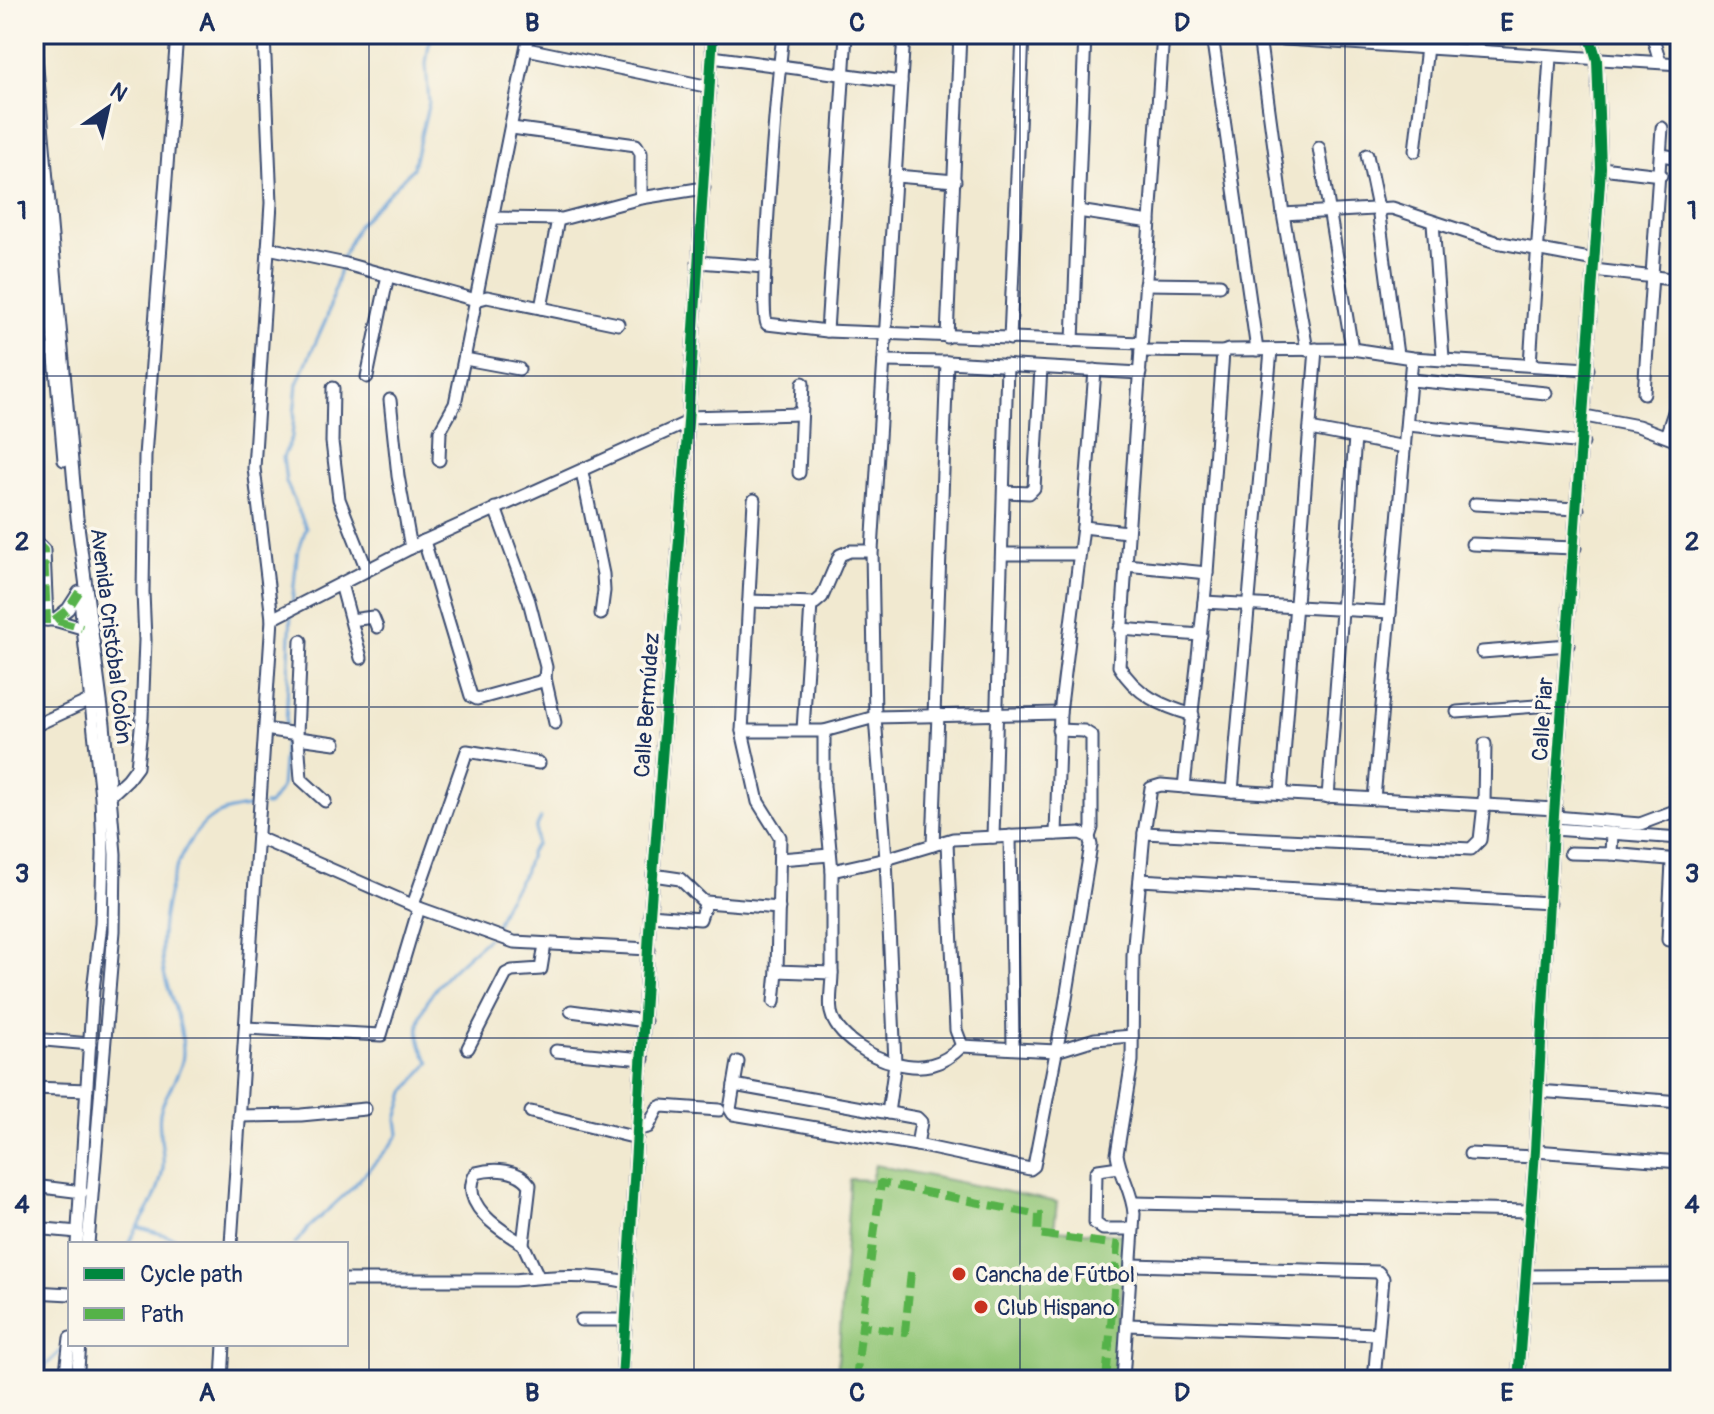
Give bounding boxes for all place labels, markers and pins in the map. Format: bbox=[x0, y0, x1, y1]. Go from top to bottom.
place label: Cancha de Fútbol bbox=[975, 1261, 1135, 1289]
marker: Cancha de Fútbol bbox=[950, 1265, 968, 1283]
place label: Club Hispano bbox=[997, 1294, 1115, 1322]
marker: Club Hispano bbox=[972, 1298, 990, 1316]

